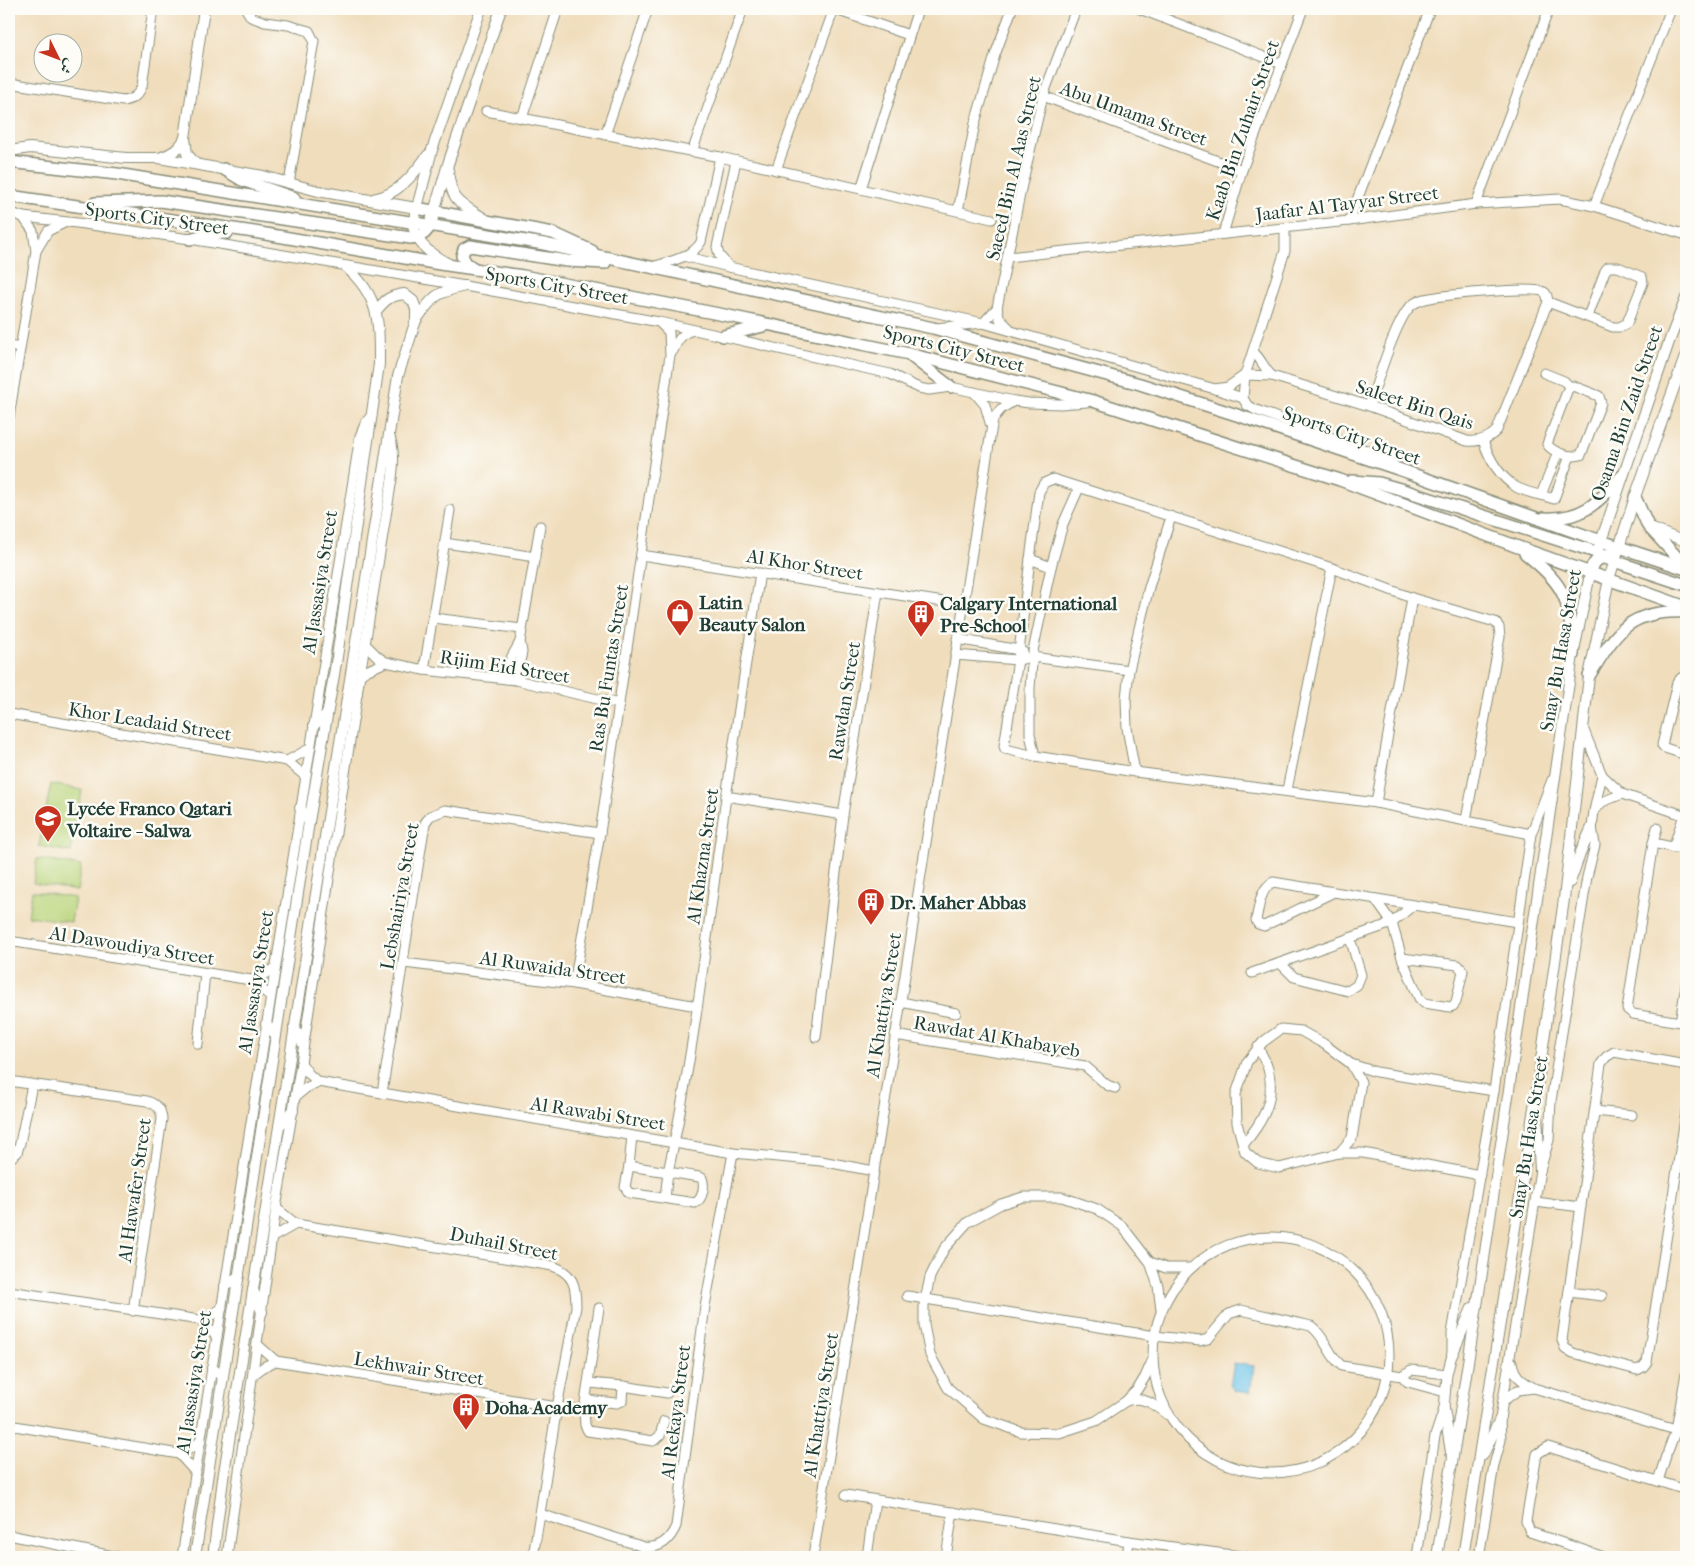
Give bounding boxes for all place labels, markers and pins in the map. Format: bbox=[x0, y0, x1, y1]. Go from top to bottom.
place label: Latin Beauty Salon bbox=[699, 592, 806, 636]
place label: Calgary International Pre-School bbox=[940, 593, 1118, 637]
shop icon: Latin Beauty Salon bbox=[665, 598, 695, 637]
building icon: Calgary International Pre-School bbox=[906, 599, 936, 638]
place label: Lycée Franco Qatari Voltaire - Salwa bbox=[66, 798, 232, 842]
school or university icon: Lycée Franco Qatari Voltaire - Salwa bbox=[33, 804, 63, 843]
building icon: Dr. Maher Abbas bbox=[856, 887, 886, 926]
place label: Dr. Maher Abbas bbox=[890, 892, 1026, 914]
building icon: Doha Academy bbox=[451, 1392, 481, 1431]
place label: Doha Academy bbox=[485, 1397, 608, 1419]

